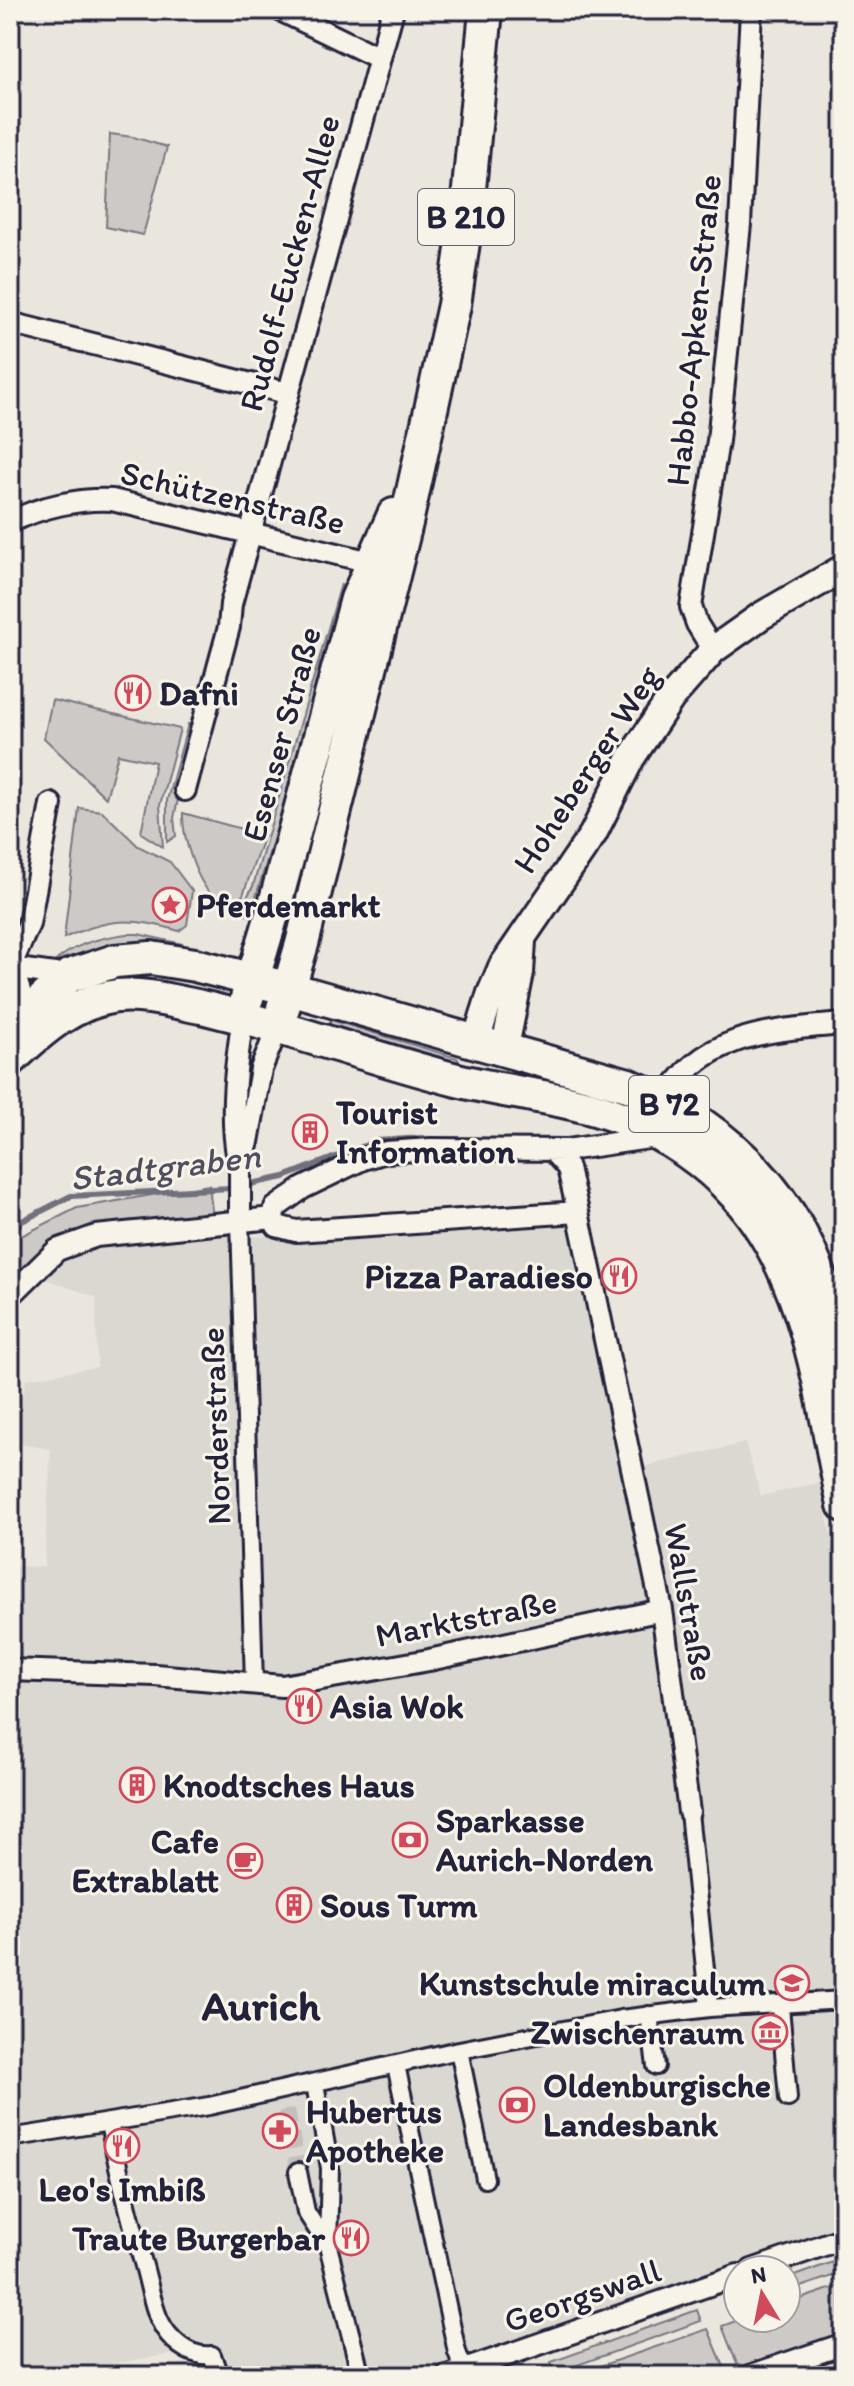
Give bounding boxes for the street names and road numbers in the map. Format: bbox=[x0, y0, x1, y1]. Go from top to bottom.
street label: Rudolf-Eucken-Allee bbox=[230, 110, 349, 416]
street label: Habbo-Apken-Straße bbox=[657, 172, 730, 488]
road number: B 210 bbox=[418, 189, 514, 245]
street label: Schützenstraße bbox=[117, 452, 349, 543]
street label: Esenser Straße bbox=[233, 622, 330, 846]
street label: Hoheberger Weg bbox=[504, 657, 669, 881]
road number: B 72 bbox=[629, 1076, 709, 1132]
street label: Norderstraße bbox=[192, 1326, 239, 1526]
street label: Wallstraße bbox=[655, 1520, 724, 1684]
street label: Marktstraße bbox=[372, 1581, 560, 1656]
street label: Georgswall bbox=[498, 2249, 666, 2341]

